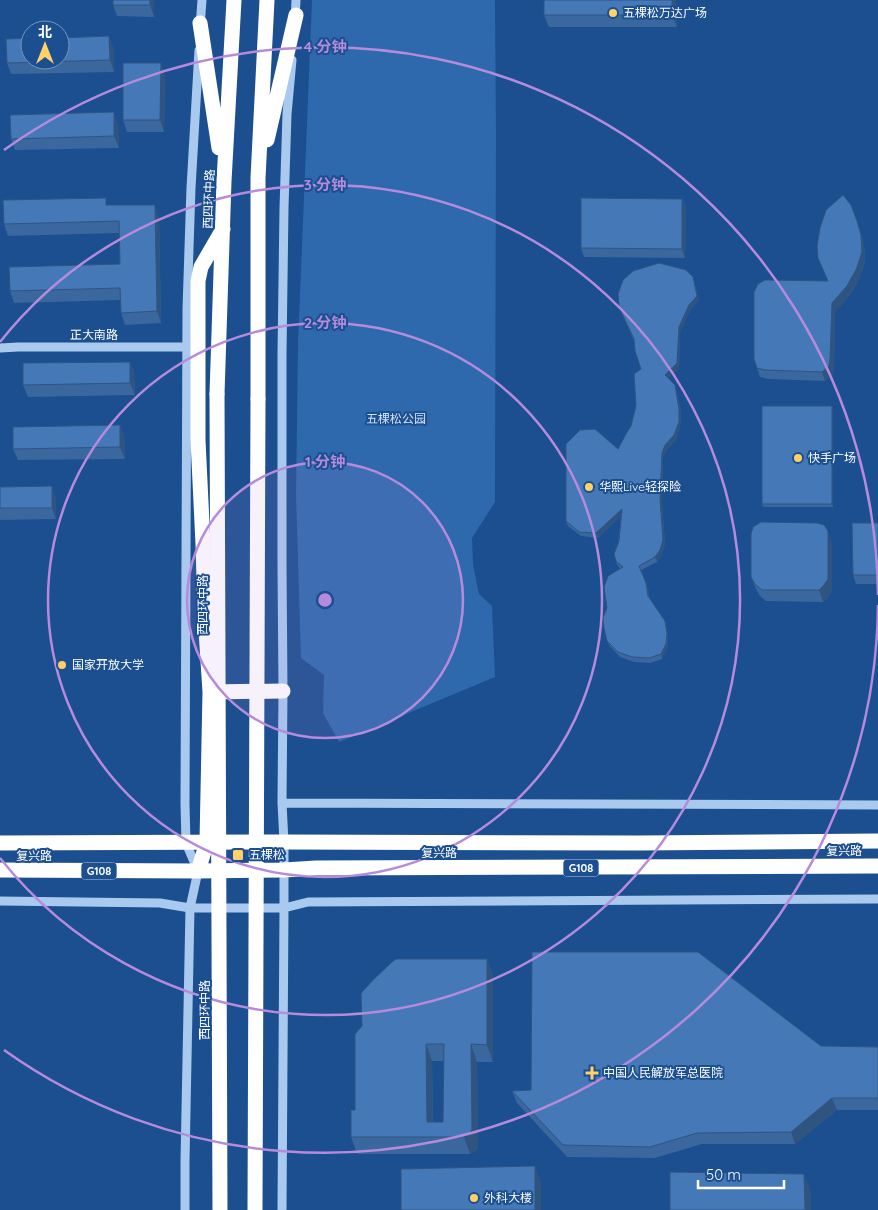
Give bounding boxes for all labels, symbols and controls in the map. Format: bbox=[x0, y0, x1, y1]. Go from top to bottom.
place label: 五棵松万达广场 bbox=[623, 5, 707, 20]
marker: 五棵松万达广场 bbox=[607, 7, 619, 19]
north arrow bbox=[20, 20, 70, 70]
text: 北 bbox=[38, 23, 52, 41]
text: 4 分钟 bbox=[303, 37, 347, 56]
street label: 西四环中路 bbox=[200, 169, 217, 229]
text: 3 分钟 bbox=[304, 175, 346, 194]
text: 2 分钟 bbox=[304, 313, 346, 332]
street label: 正大南路 bbox=[70, 327, 118, 342]
park label: 五棵松公园 bbox=[366, 411, 426, 426]
place label: 快手广场 bbox=[808, 450, 856, 465]
text: 1 分钟 bbox=[305, 452, 345, 471]
marker: 快手广场 bbox=[792, 452, 804, 464]
place label: 华熙Live轻探险 bbox=[599, 479, 681, 494]
marker: 华熙Live轻探险 bbox=[583, 481, 595, 493]
street label: 西四环中路 bbox=[195, 575, 210, 635]
centre of rings bbox=[316, 591, 334, 609]
place label: 国家开放大学 bbox=[72, 657, 144, 672]
marker: 国家开放大学 bbox=[56, 659, 68, 671]
street label: 复兴路 bbox=[826, 843, 862, 858]
street label: 复兴路 bbox=[421, 845, 457, 860]
place label: 五棵松 bbox=[249, 847, 285, 862]
street label: 复兴路 bbox=[16, 848, 52, 863]
marker: 五棵松 bbox=[231, 848, 245, 862]
road number: G108 bbox=[564, 860, 598, 876]
road number: G108 bbox=[82, 862, 116, 879]
street label: 西四环中路 bbox=[197, 980, 212, 1040]
place label: 中国人民解放军总医院 bbox=[603, 1065, 723, 1080]
marker: 中国人民解放军总医院 bbox=[585, 1066, 599, 1080]
scale bar bbox=[698, 1158, 784, 1190]
text: 50 m bbox=[706, 1165, 741, 1184]
place label: 外科大楼 bbox=[484, 1190, 532, 1205]
marker: 外科大楼 bbox=[468, 1192, 480, 1204]

